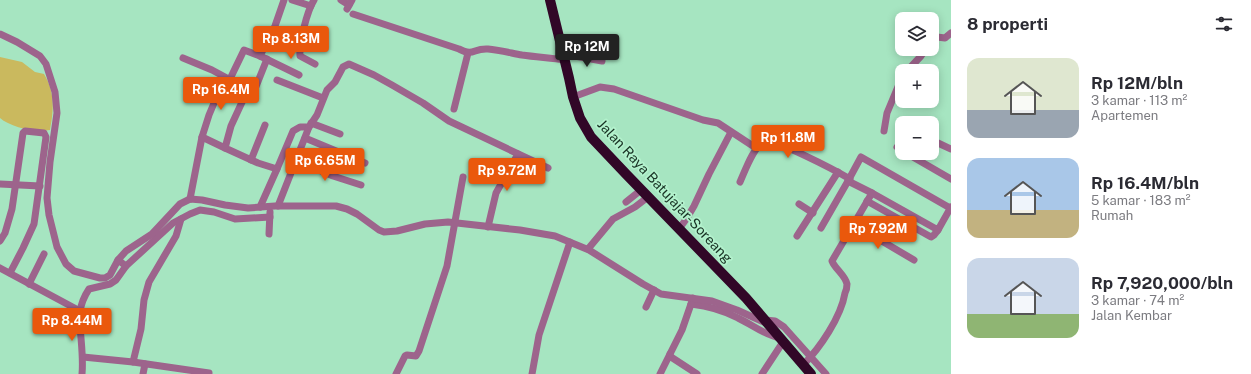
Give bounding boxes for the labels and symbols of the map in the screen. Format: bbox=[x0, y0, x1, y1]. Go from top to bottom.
pin: Rp 8.13M bbox=[250, 26, 332, 60]
pin: Rp 12M bbox=[554, 34, 620, 68]
pin: Rp 16.4M bbox=[180, 77, 262, 111]
street label: Jalan Raya Batujajar-Soreang bbox=[594, 116, 736, 266]
pin: Rp 11.8M bbox=[747, 125, 829, 159]
pin: Rp 6.65M bbox=[284, 148, 366, 182]
pin: Rp 9.72M bbox=[466, 158, 548, 192]
pin: Rp 7.92M bbox=[837, 216, 919, 250]
pin: Rp 8.44M bbox=[31, 308, 113, 342]

